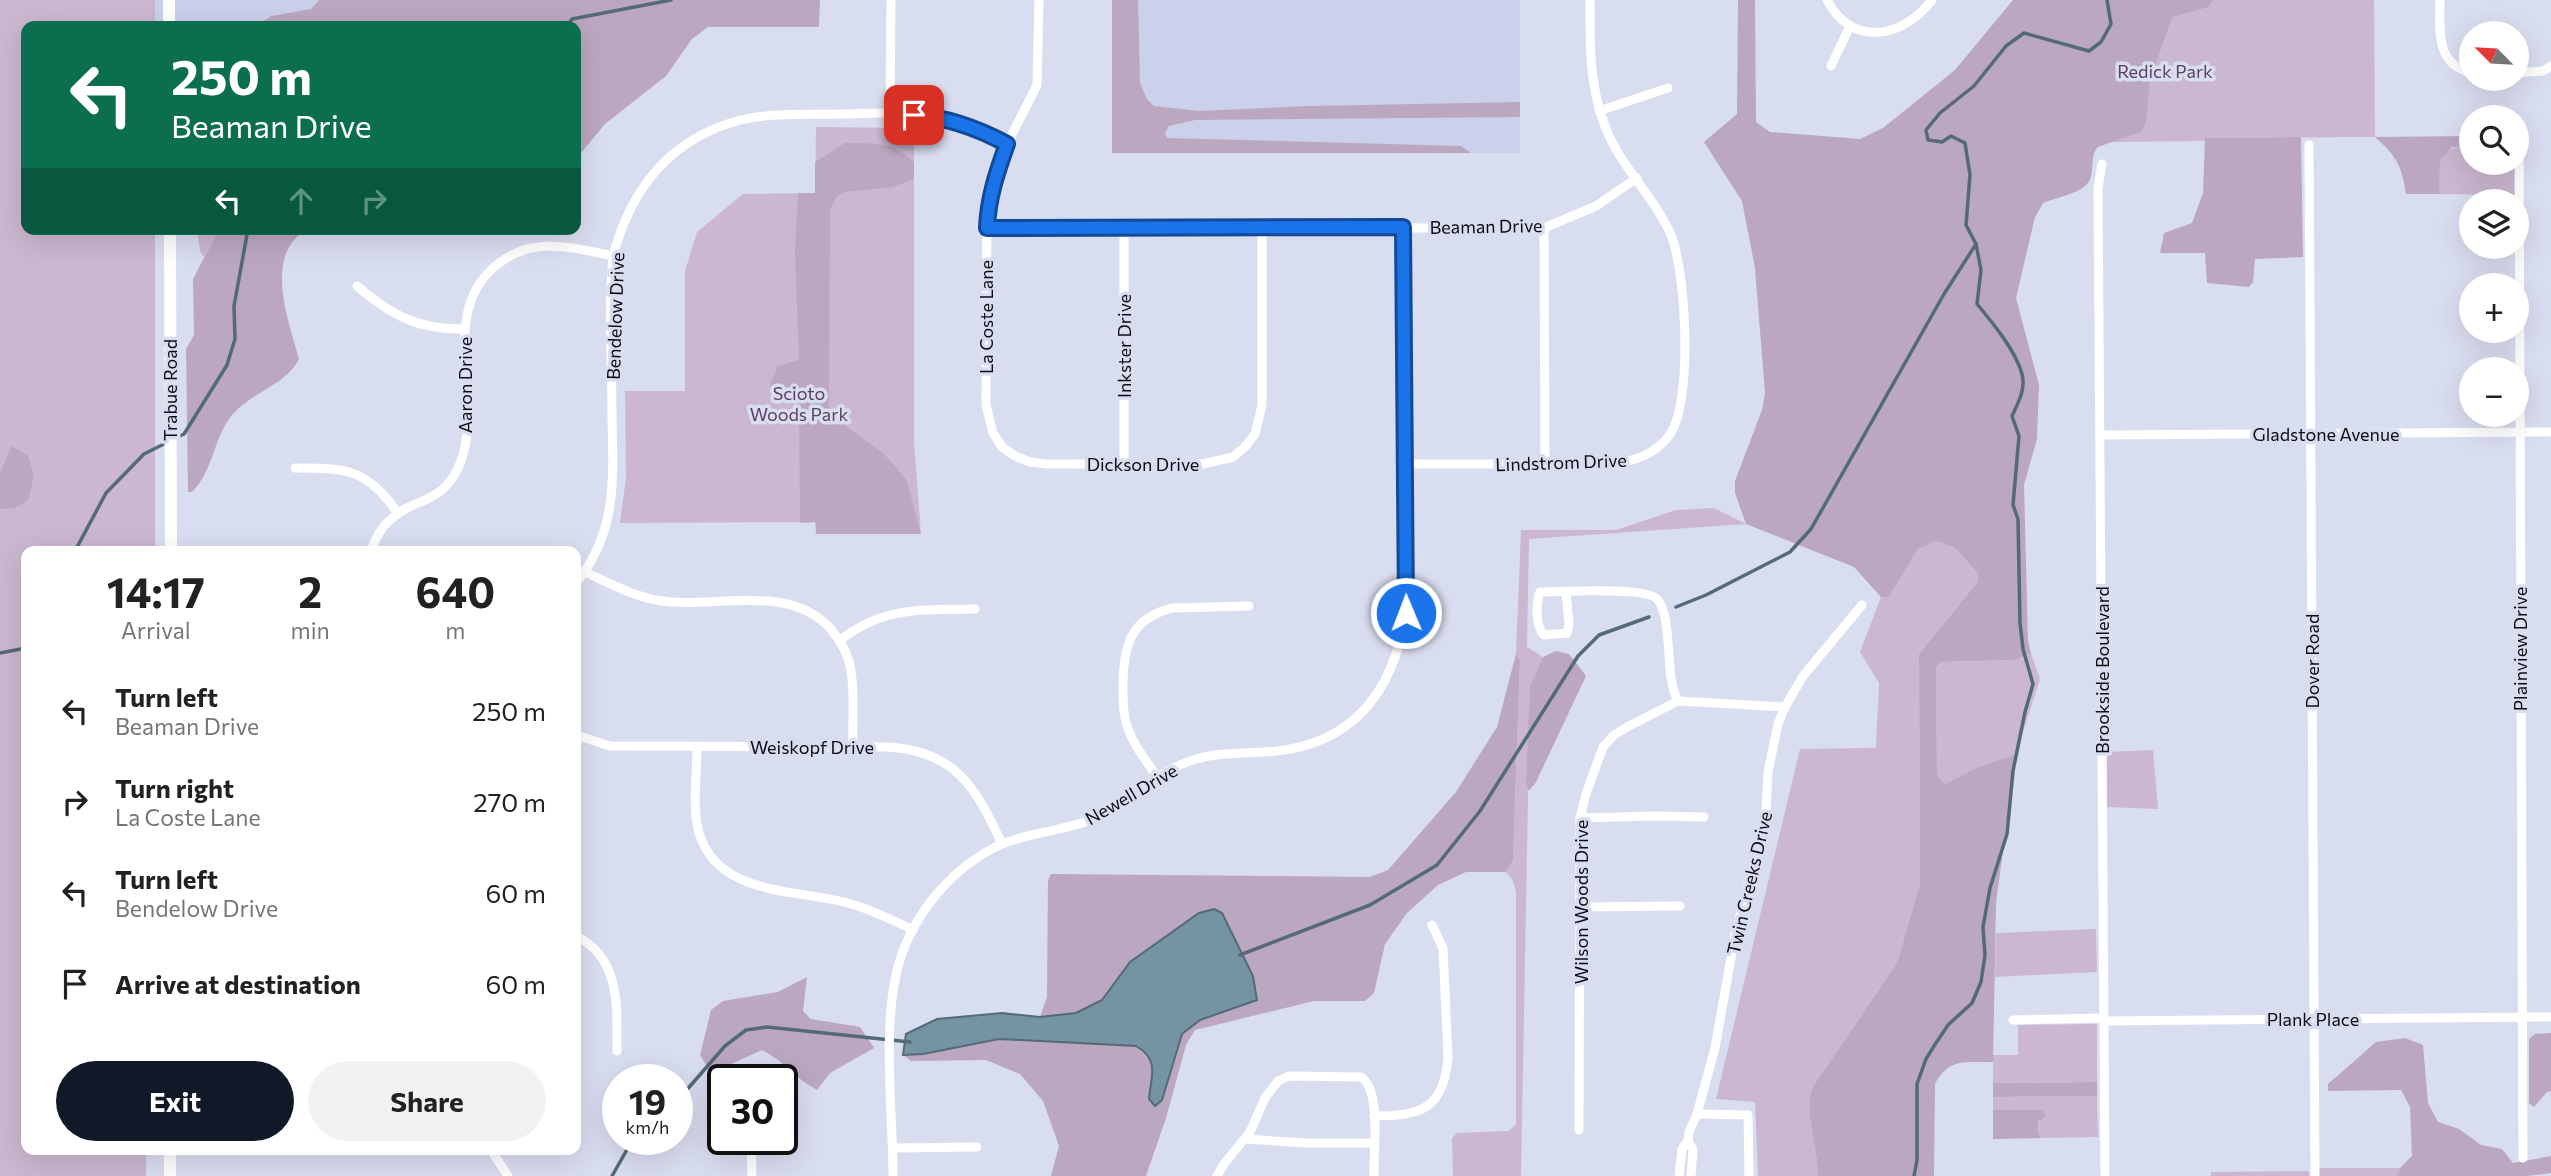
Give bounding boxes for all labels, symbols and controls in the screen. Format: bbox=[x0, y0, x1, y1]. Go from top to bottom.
north arrow bbox=[2459, 21, 2529, 91]
map controls bbox=[2459, 21, 2529, 427]
text: 250 m bbox=[171, 45, 312, 105]
icon: left bbox=[56, 49, 147, 140]
park label: Redick Park bbox=[2117, 60, 2213, 82]
pin bbox=[884, 85, 944, 145]
icon: arrive bbox=[895, 96, 933, 134]
text: Beaman Drive bbox=[171, 105, 372, 145]
button: search bbox=[2459, 105, 2529, 175]
icon: left bbox=[209, 182, 247, 220]
icon: ahead bbox=[282, 182, 320, 220]
icon: right bbox=[355, 182, 393, 220]
button: layers bbox=[2459, 189, 2529, 259]
street label: Beaman Drive bbox=[1429, 214, 1543, 238]
street label: Bendelow Drive bbox=[602, 252, 628, 380]
street label: La Coste Lane bbox=[975, 260, 997, 374]
button: + bbox=[2459, 273, 2529, 343]
street label: Inkster Drive bbox=[1113, 294, 1135, 398]
street label: Aaron Drive bbox=[454, 337, 476, 433]
street label: Trabue Road bbox=[159, 339, 181, 441]
button: − bbox=[2459, 357, 2529, 427]
park label: Scioto Woods Park bbox=[750, 382, 848, 425]
street label: Gladstone Avenue bbox=[2253, 423, 2399, 445]
street label: Lindstrom Drive bbox=[1495, 449, 1627, 475]
street label: Dickson Drive bbox=[1087, 453, 1199, 475]
text: 14:17 bbox=[107, 565, 205, 617]
text: 2 bbox=[298, 565, 322, 617]
text: 640 bbox=[416, 565, 495, 617]
position arrow bbox=[1369, 576, 1443, 650]
street label: Brookside Boulevard bbox=[2091, 586, 2113, 754]
street label: Plainview Drive bbox=[2509, 587, 2531, 711]
street label: Dover Road bbox=[2301, 614, 2323, 708]
text: Arrival bbox=[121, 616, 191, 644]
text: min bbox=[291, 616, 330, 644]
text: m bbox=[445, 616, 465, 644]
text: Turn left bbox=[115, 681, 218, 712]
icon: left bbox=[56, 692, 94, 730]
text: 250 m bbox=[472, 695, 546, 726]
text: Beaman Drive bbox=[115, 712, 259, 740]
street label: Weiskopf Drive bbox=[750, 736, 874, 758]
street label: Newell Drive bbox=[1081, 759, 1181, 829]
text: Turn right bbox=[115, 772, 234, 803]
icon: right bbox=[56, 783, 94, 821]
text: 270 m bbox=[473, 786, 546, 817]
text: La Coste Lane bbox=[115, 803, 261, 831]
street label: Twin Creeks Drive bbox=[1722, 809, 1776, 957]
street label: Wilson Woods Drive bbox=[1570, 820, 1592, 984]
text: Turn left bbox=[115, 863, 218, 894]
icon: left bbox=[56, 874, 94, 912]
text: 60 m bbox=[486, 877, 546, 908]
text: Bendelow Drive bbox=[115, 894, 278, 922]
icon: arrive bbox=[56, 965, 94, 1003]
text: Arrive at destination bbox=[115, 968, 361, 999]
text: 60 m bbox=[486, 968, 546, 999]
street label: Plank Place bbox=[2267, 1008, 2359, 1030]
button: Exit bbox=[56, 1061, 294, 1141]
button: Share bbox=[308, 1061, 546, 1141]
speed limit sign: 30 bbox=[707, 1064, 798, 1155]
text: 19 bbox=[629, 1079, 666, 1122]
text: km/h bbox=[626, 1116, 669, 1138]

